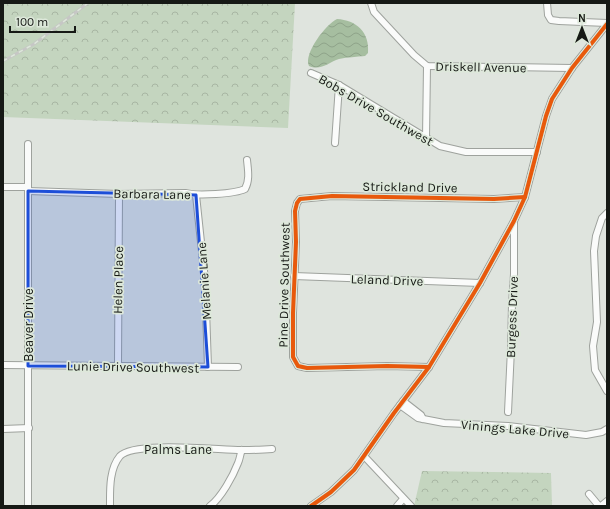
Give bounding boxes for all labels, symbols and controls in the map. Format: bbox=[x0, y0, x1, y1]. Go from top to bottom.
scale bar bbox=[10, 8, 75, 34]
north arrow bbox=[562, 8, 602, 48]
text: N bbox=[578, 12, 586, 25]
text: 100 m bbox=[16, 15, 48, 29]
street label: Driskell Avenue bbox=[435, 59, 527, 75]
street label: Bobs Drive Southwest bbox=[316, 71, 436, 149]
street label: Strickland Drive bbox=[362, 179, 458, 195]
street label: Barbara Lane bbox=[113, 186, 191, 202]
street label: Pine Drive Southwest bbox=[275, 222, 293, 348]
street label: Melanie Lane bbox=[194, 241, 214, 320]
street label: Helen Place bbox=[110, 246, 126, 314]
street label: Leland Drive bbox=[350, 271, 424, 289]
street label: Burgess Drive bbox=[503, 276, 521, 358]
street label: Beaver Drive bbox=[21, 288, 36, 362]
street label: Lunie Drive Southwest bbox=[67, 358, 199, 376]
street label: Vinings Lake Drive bbox=[460, 417, 570, 441]
street label: Palms Lane bbox=[144, 442, 212, 457]

